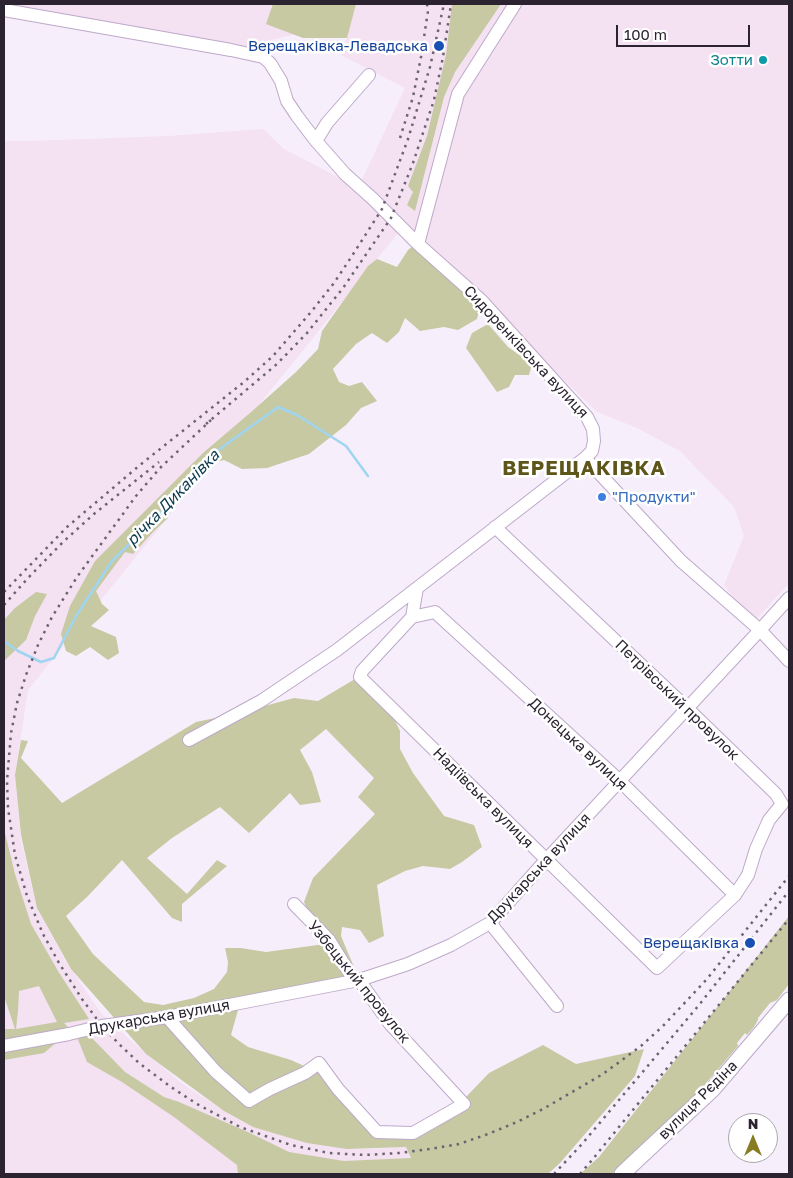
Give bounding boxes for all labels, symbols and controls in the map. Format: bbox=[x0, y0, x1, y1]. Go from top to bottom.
scale bar bbox=[618, 15, 752, 47]
text: 100 m bbox=[624, 25, 667, 43]
place label: Верещаківка-Левадська bbox=[248, 37, 428, 55]
marker: Верещаківка-Левадська bbox=[432, 39, 446, 53]
place label: Зотти bbox=[710, 51, 753, 69]
marker: Зотти bbox=[757, 54, 769, 66]
street label: Сидоренківська вулиця bbox=[460, 282, 592, 422]
water label: річка Диканівка bbox=[122, 446, 224, 550]
district label: ВЕРЕЩАКІВКА bbox=[501, 457, 667, 481]
place label: "Продукти" bbox=[612, 488, 695, 506]
marker: "Продукти" bbox=[596, 491, 608, 503]
street label: Петрівський провулок bbox=[611, 636, 743, 764]
street label: Донецька вулиця bbox=[525, 694, 631, 794]
street label: Надіївська вулиця bbox=[429, 744, 537, 852]
street label: Друкарська вулиця bbox=[484, 809, 594, 927]
street label: Узбецький провулок bbox=[304, 917, 414, 1047]
place label: Верещаківка bbox=[643, 934, 739, 952]
marker: Верещаківка bbox=[743, 936, 757, 950]
street label: Друкарська вулиця bbox=[87, 996, 231, 1038]
street label: вулиця Рєдіна bbox=[655, 1057, 741, 1143]
north arrow bbox=[728, 1113, 778, 1163]
text: N bbox=[748, 1115, 758, 1132]

